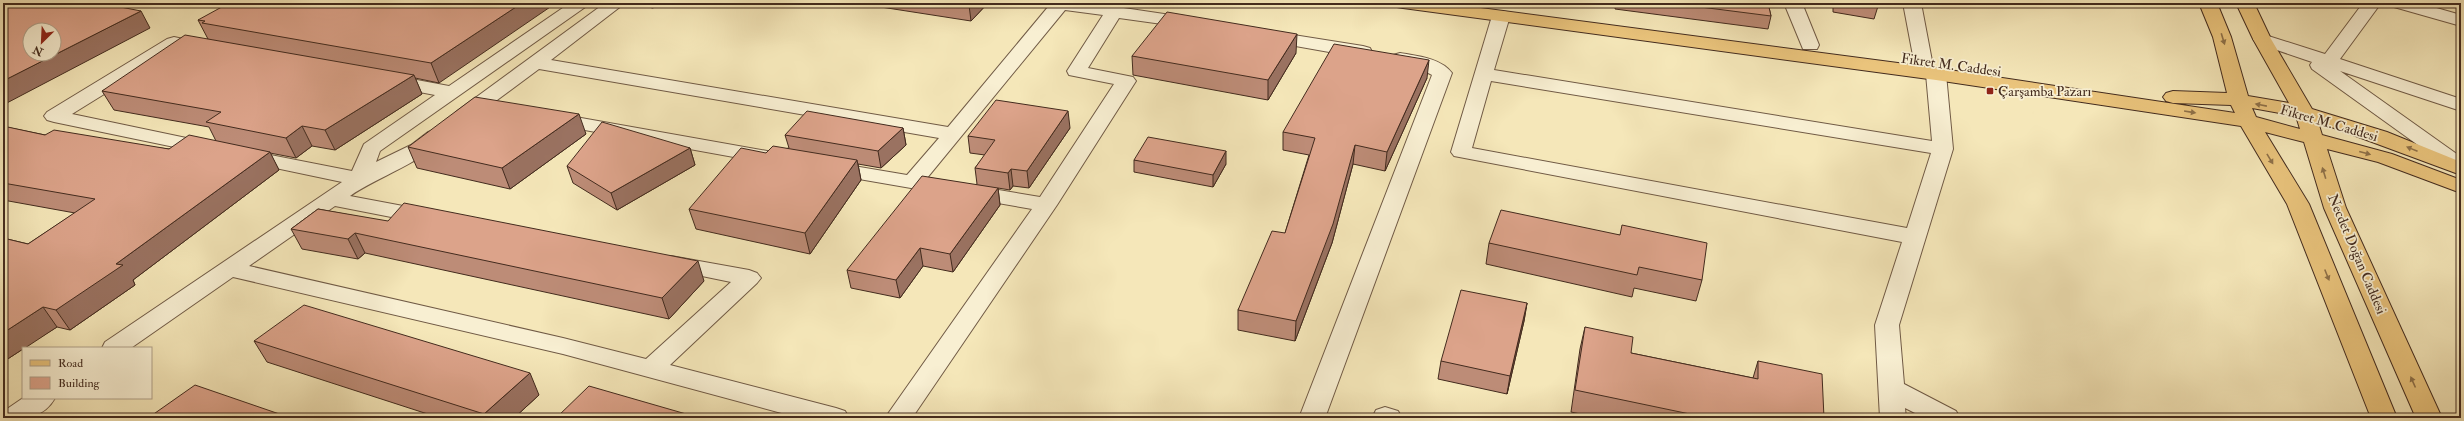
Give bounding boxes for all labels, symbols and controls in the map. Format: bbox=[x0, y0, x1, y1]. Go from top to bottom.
north arrow bbox=[22, 22, 62, 62]
one-way arrow bbox=[2220, 33, 2226, 45]
text: N bbox=[30, 42, 46, 59]
street label: Fikret M. Caddesi bbox=[1900, 50, 2002, 80]
place label: Çarşamba Pazarı bbox=[1998, 83, 2091, 100]
marker: Çarşamba Pazarı bbox=[1985, 86, 1995, 96]
one-way arrow bbox=[2255, 101, 2267, 107]
street label: Fikret M. Caddesi bbox=[2278, 101, 2380, 145]
one-way arrow bbox=[2184, 109, 2196, 115]
one-way arrow bbox=[2405, 146, 2417, 152]
one-way arrow bbox=[2359, 150, 2371, 156]
one-way arrow bbox=[2267, 153, 2274, 165]
one-way arrow bbox=[2321, 166, 2327, 178]
street label: Necdet Doğan Caddesi bbox=[2324, 191, 2390, 317]
one-way arrow bbox=[2324, 270, 2330, 282]
legend bbox=[22, 347, 152, 399]
text: Road bbox=[58, 356, 83, 371]
text: Building bbox=[58, 376, 101, 391]
one-way arrow bbox=[2410, 376, 2416, 388]

